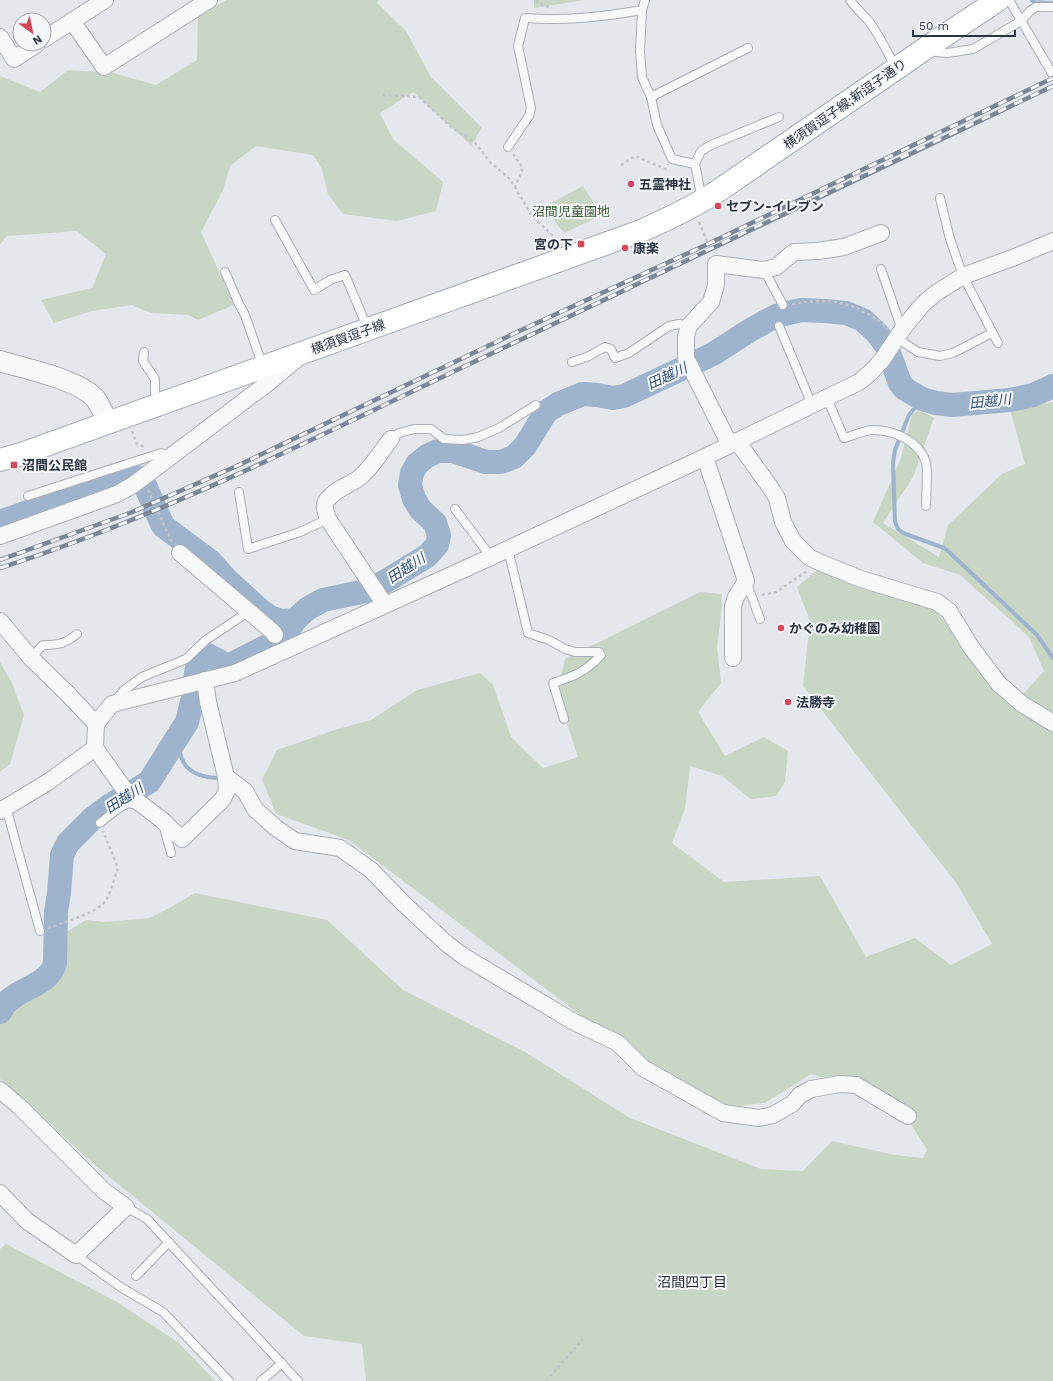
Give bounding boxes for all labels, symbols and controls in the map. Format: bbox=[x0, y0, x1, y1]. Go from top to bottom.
north arrow bbox=[12, 12, 52, 52]
scale bar bbox=[913, 12, 1015, 38]
text: 50 m bbox=[919, 19, 949, 33]
text: N bbox=[30, 32, 44, 48]
street label: 横須賀逗子線;新逗子通り bbox=[781, 56, 909, 152]
place label: 五霊神社 bbox=[639, 177, 691, 192]
marker: 五霊神社 bbox=[626, 179, 636, 189]
place label: セブン-イレブン bbox=[726, 199, 824, 214]
marker: セブン-イレブン bbox=[713, 201, 723, 211]
park label: 沼間児童園地 bbox=[532, 204, 610, 219]
place label: 宮の下 bbox=[534, 237, 573, 252]
marker: 宮の下 bbox=[576, 239, 586, 249]
place label: 康楽 bbox=[633, 241, 659, 256]
marker: 康楽 bbox=[620, 243, 630, 253]
street label: 横須賀逗子線 bbox=[309, 317, 387, 357]
water label: 田越川 bbox=[645, 359, 691, 392]
water label: 田越川 bbox=[968, 391, 1014, 411]
place label: 沼間公民館 bbox=[22, 458, 87, 473]
marker: 沼間公民館 bbox=[9, 460, 19, 470]
water label: 田越川 bbox=[384, 549, 430, 586]
place label: かぐのみ幼稚園 bbox=[789, 621, 880, 636]
marker: かぐのみ幼稚園 bbox=[776, 623, 786, 633]
place label: 法勝寺 bbox=[796, 695, 835, 710]
marker: 法勝寺 bbox=[783, 697, 793, 707]
water label: 田越川 bbox=[102, 779, 148, 816]
district label: 沼間四丁目 bbox=[657, 1274, 727, 1290]

